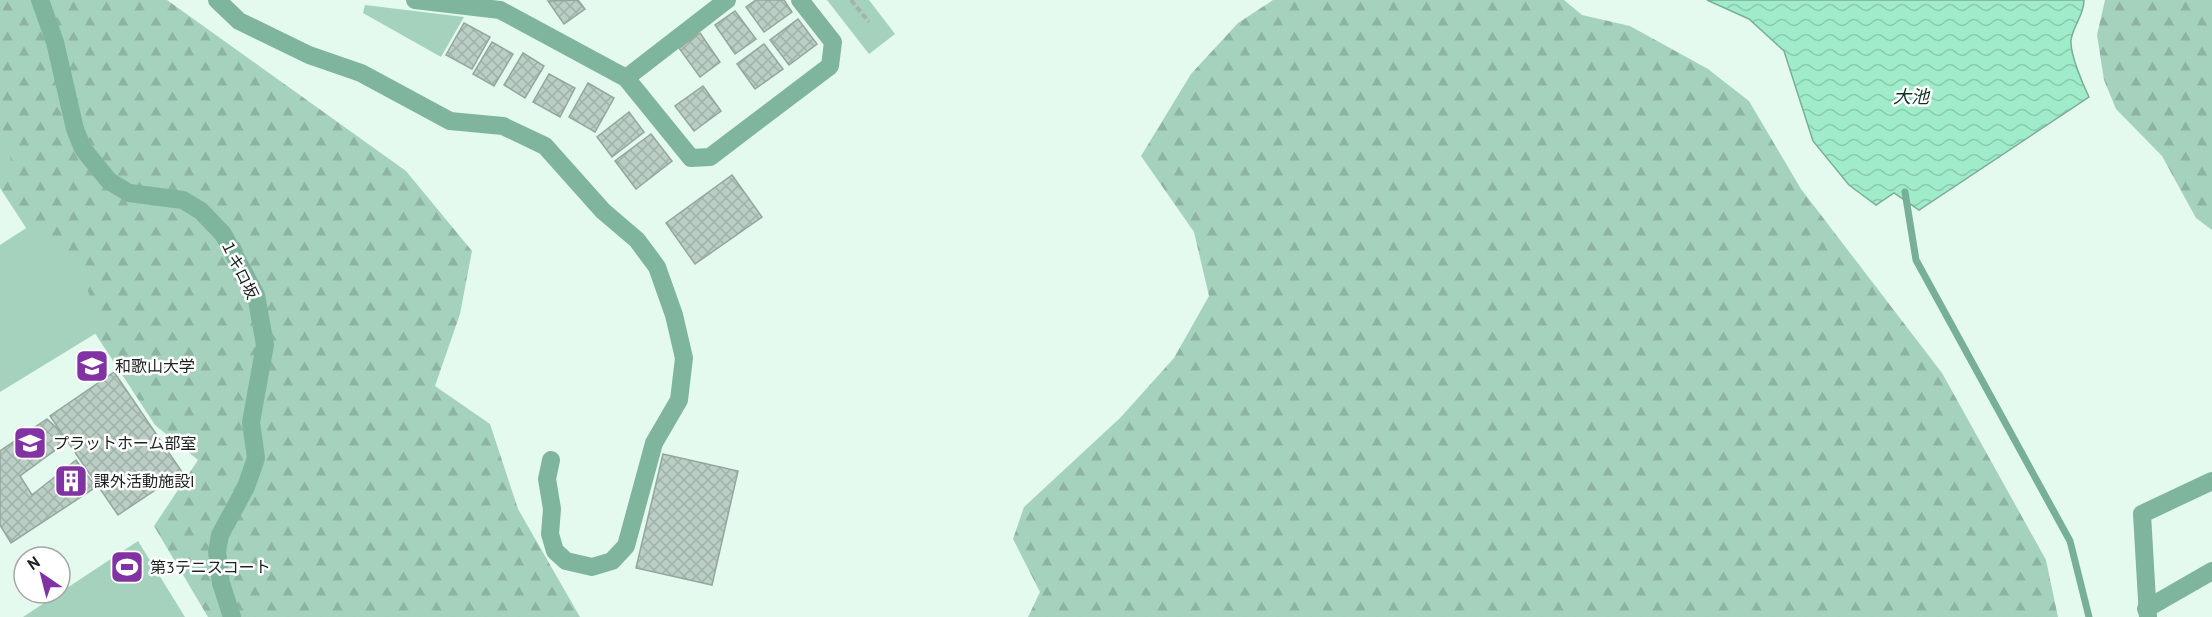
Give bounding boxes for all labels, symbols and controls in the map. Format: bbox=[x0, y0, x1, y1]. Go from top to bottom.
water label: 大池 bbox=[1893, 85, 1931, 108]
street label: １キロ坂 bbox=[217, 236, 263, 302]
school or university icon: 和歌山大学 bbox=[74, 348, 110, 384]
place label: 和歌山大学 bbox=[115, 356, 195, 376]
school or university icon: プラットホーム部室 bbox=[12, 425, 48, 461]
place label: プラットホーム部室 bbox=[53, 433, 197, 453]
building icon: 課外活動施設I bbox=[53, 463, 89, 499]
place label: 課外活動施設I bbox=[94, 471, 195, 491]
north arrow bbox=[12, 545, 72, 605]
sports icon: 第3テニスコート bbox=[109, 549, 145, 585]
text: N bbox=[23, 552, 43, 574]
place label: 第3テニスコート bbox=[150, 557, 271, 577]

